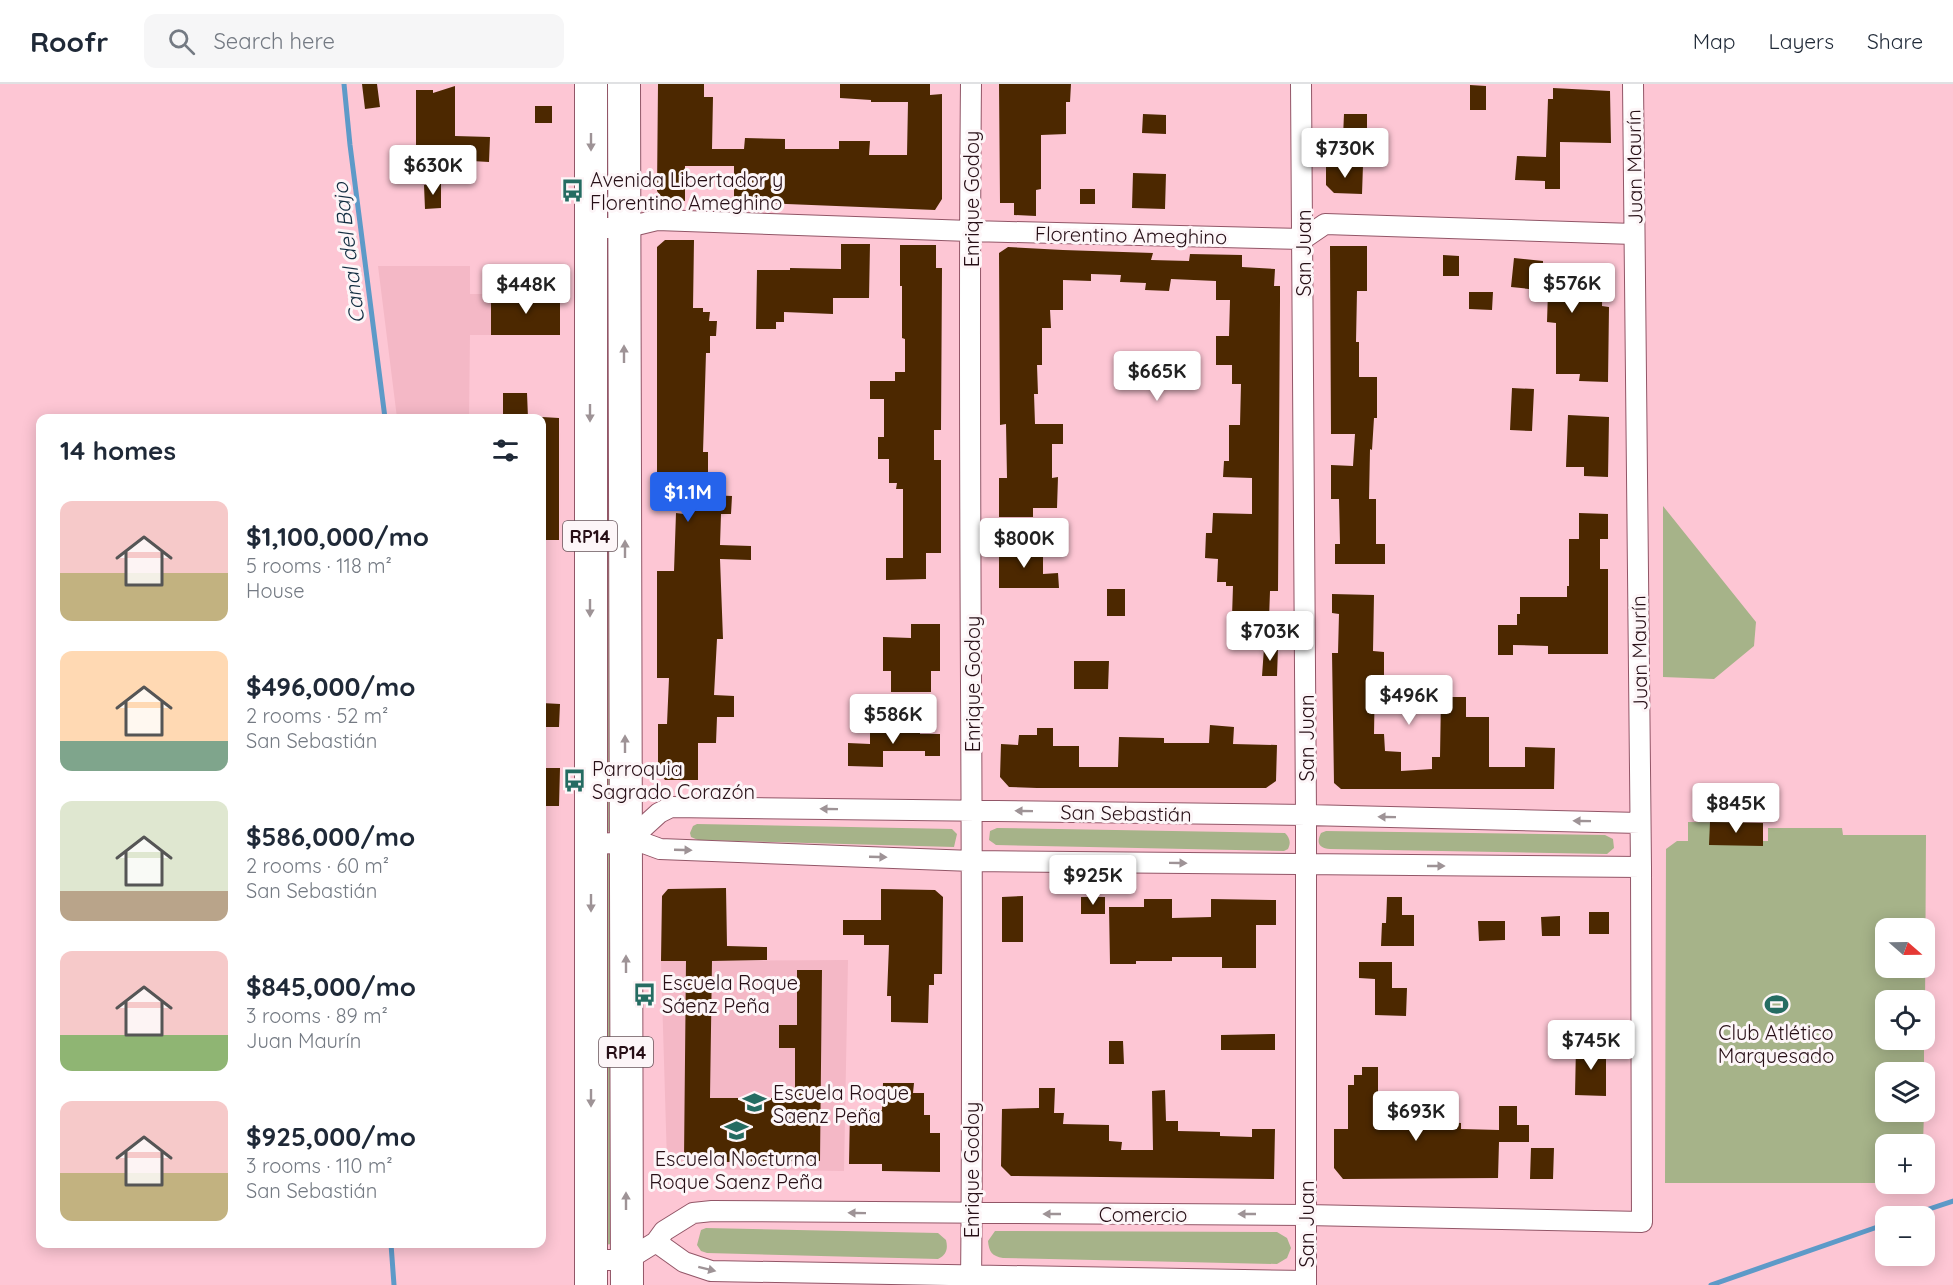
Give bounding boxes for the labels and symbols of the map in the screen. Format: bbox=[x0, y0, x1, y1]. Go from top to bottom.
street label: Juan Maurín bbox=[1620, 109, 1648, 225]
pin: $730K bbox=[1303, 128, 1387, 179]
street label: Enrique Godoy bbox=[959, 131, 984, 267]
one-way arrow bbox=[586, 133, 596, 152]
pin: $630K bbox=[391, 145, 475, 196]
place label: Avenida Libertador y Florentino Ameghino bbox=[590, 167, 783, 215]
bus stop icon: Avenida Libertador y Florentino Ameghino bbox=[559, 177, 585, 203]
water label: Canal del Bajo bbox=[326, 180, 370, 325]
street label: San Juan bbox=[1291, 210, 1316, 296]
street label: Florentino Ameghino bbox=[1035, 221, 1227, 249]
pin: $576K bbox=[1530, 263, 1614, 314]
pin: $448K bbox=[484, 264, 568, 315]
one-way arrow bbox=[619, 344, 629, 363]
pin: $665K bbox=[1115, 351, 1199, 402]
one-way arrow bbox=[585, 403, 595, 422]
pin: $1.1M bbox=[646, 472, 730, 523]
pin: $800K bbox=[982, 518, 1066, 569]
road number: RP14 bbox=[563, 521, 617, 551]
one-way arrow bbox=[620, 539, 630, 558]
street label: Juan Maurín bbox=[1625, 595, 1653, 711]
one-way arrow bbox=[585, 598, 595, 617]
pin: $703K bbox=[1228, 611, 1312, 662]
street label: Enrique Godoy bbox=[960, 616, 985, 752]
pin: $496K bbox=[1367, 675, 1451, 726]
pin: $586K bbox=[851, 694, 935, 745]
street label: San Juan bbox=[1294, 695, 1319, 781]
one-way arrow bbox=[620, 734, 630, 753]
place label: Parroquia Sagrado Corazón bbox=[592, 756, 755, 804]
bus stop icon: Parroquia Sagrado Corazón bbox=[561, 767, 587, 793]
pin: $845K bbox=[1694, 783, 1778, 834]
street label: San Sebastián bbox=[1060, 799, 1192, 827]
one-way arrow bbox=[819, 804, 838, 814]
one-way arrow bbox=[1014, 807, 1033, 816]
one-way arrow bbox=[1377, 812, 1396, 822]
one-way arrow bbox=[1572, 817, 1591, 826]
one-way arrow bbox=[673, 845, 692, 854]
one-way arrow bbox=[868, 852, 887, 862]
pin: $925K bbox=[1051, 855, 1135, 906]
one-way arrow bbox=[1168, 858, 1187, 868]
one-way arrow bbox=[1426, 861, 1445, 871]
one-way arrow bbox=[586, 893, 596, 912]
north arrow bbox=[1875, 918, 1935, 978]
one-way arrow bbox=[621, 955, 631, 974]
place label: Escuela Roque Sáenz Peña bbox=[662, 970, 798, 1018]
bus stop icon: Escuela Roque Sáenz Peña bbox=[631, 981, 657, 1007]
sports icon: Club Atlético Marquesado bbox=[1763, 992, 1789, 1018]
pin: $745K bbox=[1549, 1020, 1633, 1071]
place label: Club Atlético Marquesado bbox=[1718, 1020, 1834, 1068]
road number: RP14 bbox=[599, 1037, 653, 1067]
place label: Escuela Roque Saenz Peña bbox=[773, 1080, 909, 1128]
one-way arrow bbox=[586, 1088, 596, 1107]
school or university icon: Escuela Roque Saenz Peña bbox=[742, 1090, 768, 1116]
pin: $693K bbox=[1374, 1091, 1458, 1142]
street label: Enrique Godoy bbox=[959, 1102, 984, 1238]
school or university icon: Escuela Nocturna Roque Saenz Peña bbox=[723, 1117, 749, 1143]
place label: Escuela Nocturna Roque Saenz Peña bbox=[649, 1146, 823, 1194]
street label: San Juan bbox=[1294, 1181, 1319, 1267]
one-way arrow bbox=[621, 1192, 631, 1211]
street label: Comercio bbox=[1099, 1202, 1187, 1227]
one-way arrow bbox=[848, 1208, 867, 1218]
one-way arrow bbox=[1043, 1209, 1062, 1219]
one-way arrow bbox=[1238, 1209, 1257, 1219]
one-way arrow bbox=[697, 1264, 716, 1274]

